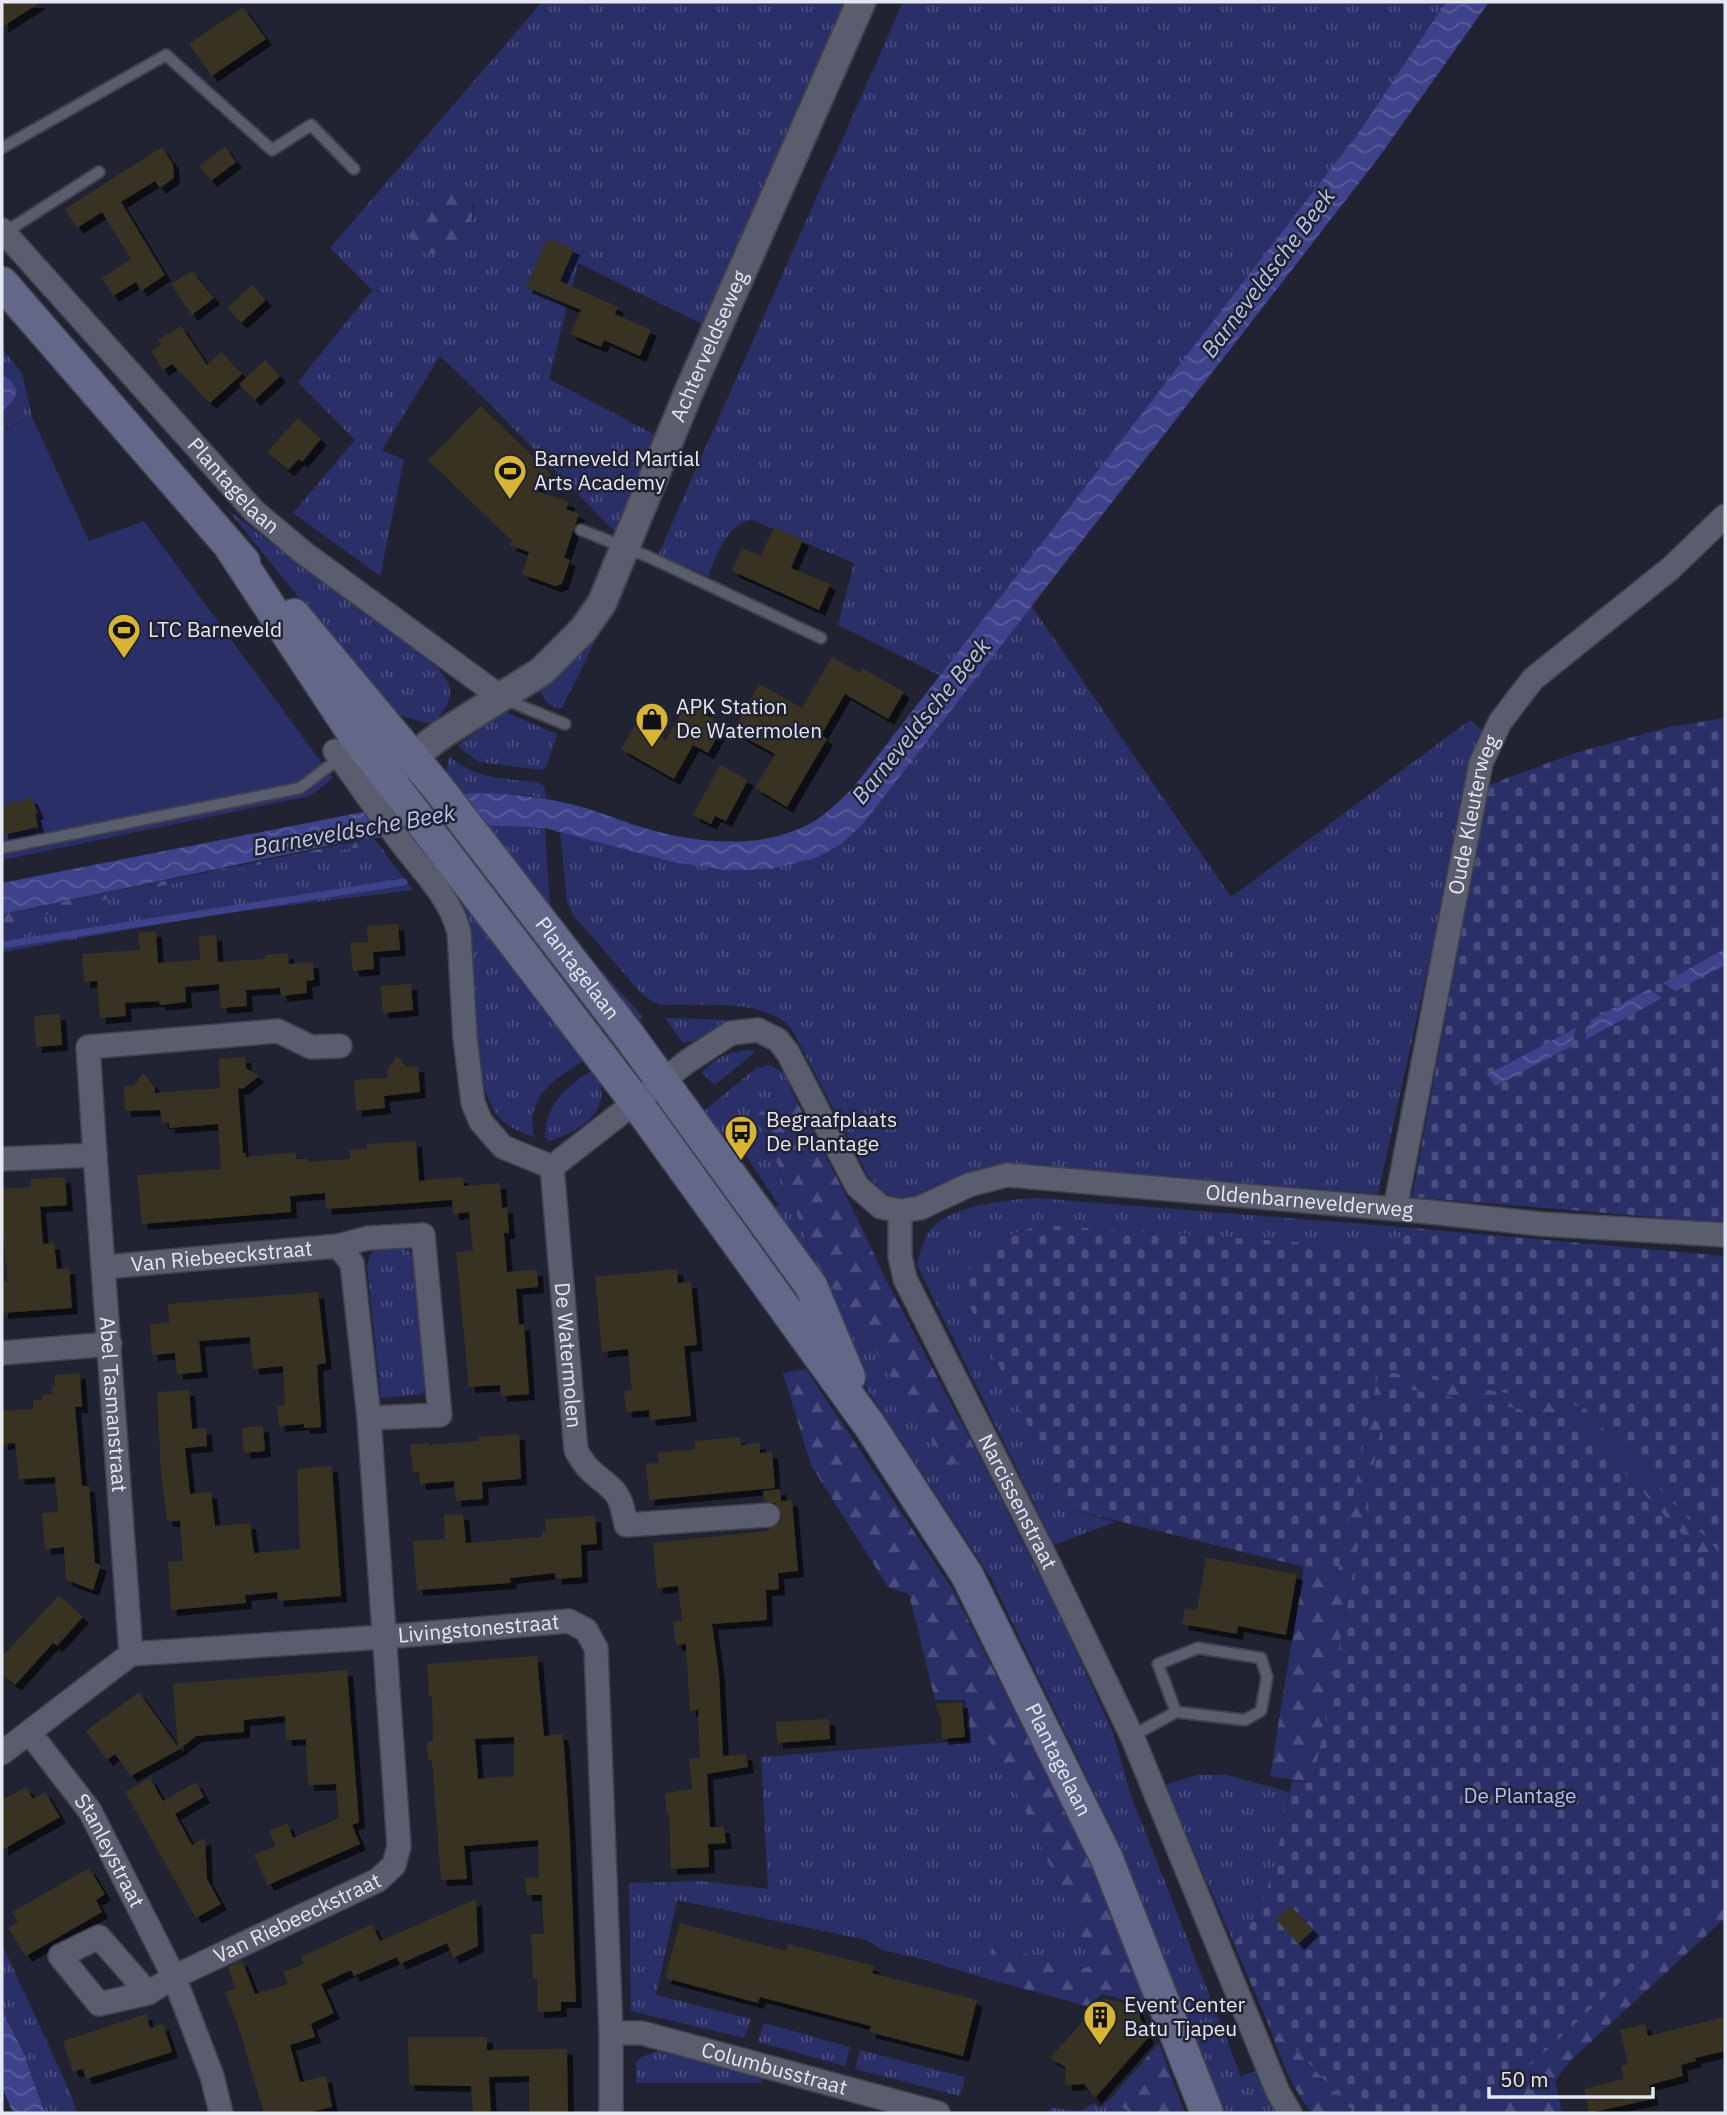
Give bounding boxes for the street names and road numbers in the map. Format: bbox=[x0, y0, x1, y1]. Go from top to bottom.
street label: Achterveldseweg bbox=[663, 266, 754, 426]
street label: Plantagelaan bbox=[182, 431, 286, 540]
street label: Oude Kleuterweg bbox=[1441, 730, 1505, 897]
street label: Plantagelaan bbox=[529, 911, 627, 1025]
street label: Oldenbarnevelderweg bbox=[1205, 1177, 1414, 1223]
street label: Van Riebeeckstraat bbox=[129, 1233, 313, 1278]
street label: De Watermolen bbox=[549, 1281, 589, 1429]
street label: Abel Tasmanstraat bbox=[94, 1315, 134, 1493]
street label: Narcissenstraat bbox=[972, 1429, 1064, 1574]
street label: Livingstonestraat bbox=[397, 1607, 560, 1649]
street label: Plantagelaan bbox=[1019, 1698, 1099, 1821]
street label: Stanleystraat bbox=[68, 1787, 152, 1912]
street label: Van Riebeeckstraat bbox=[209, 1866, 385, 1969]
street label: Columbusstraat bbox=[698, 2035, 851, 2101]

